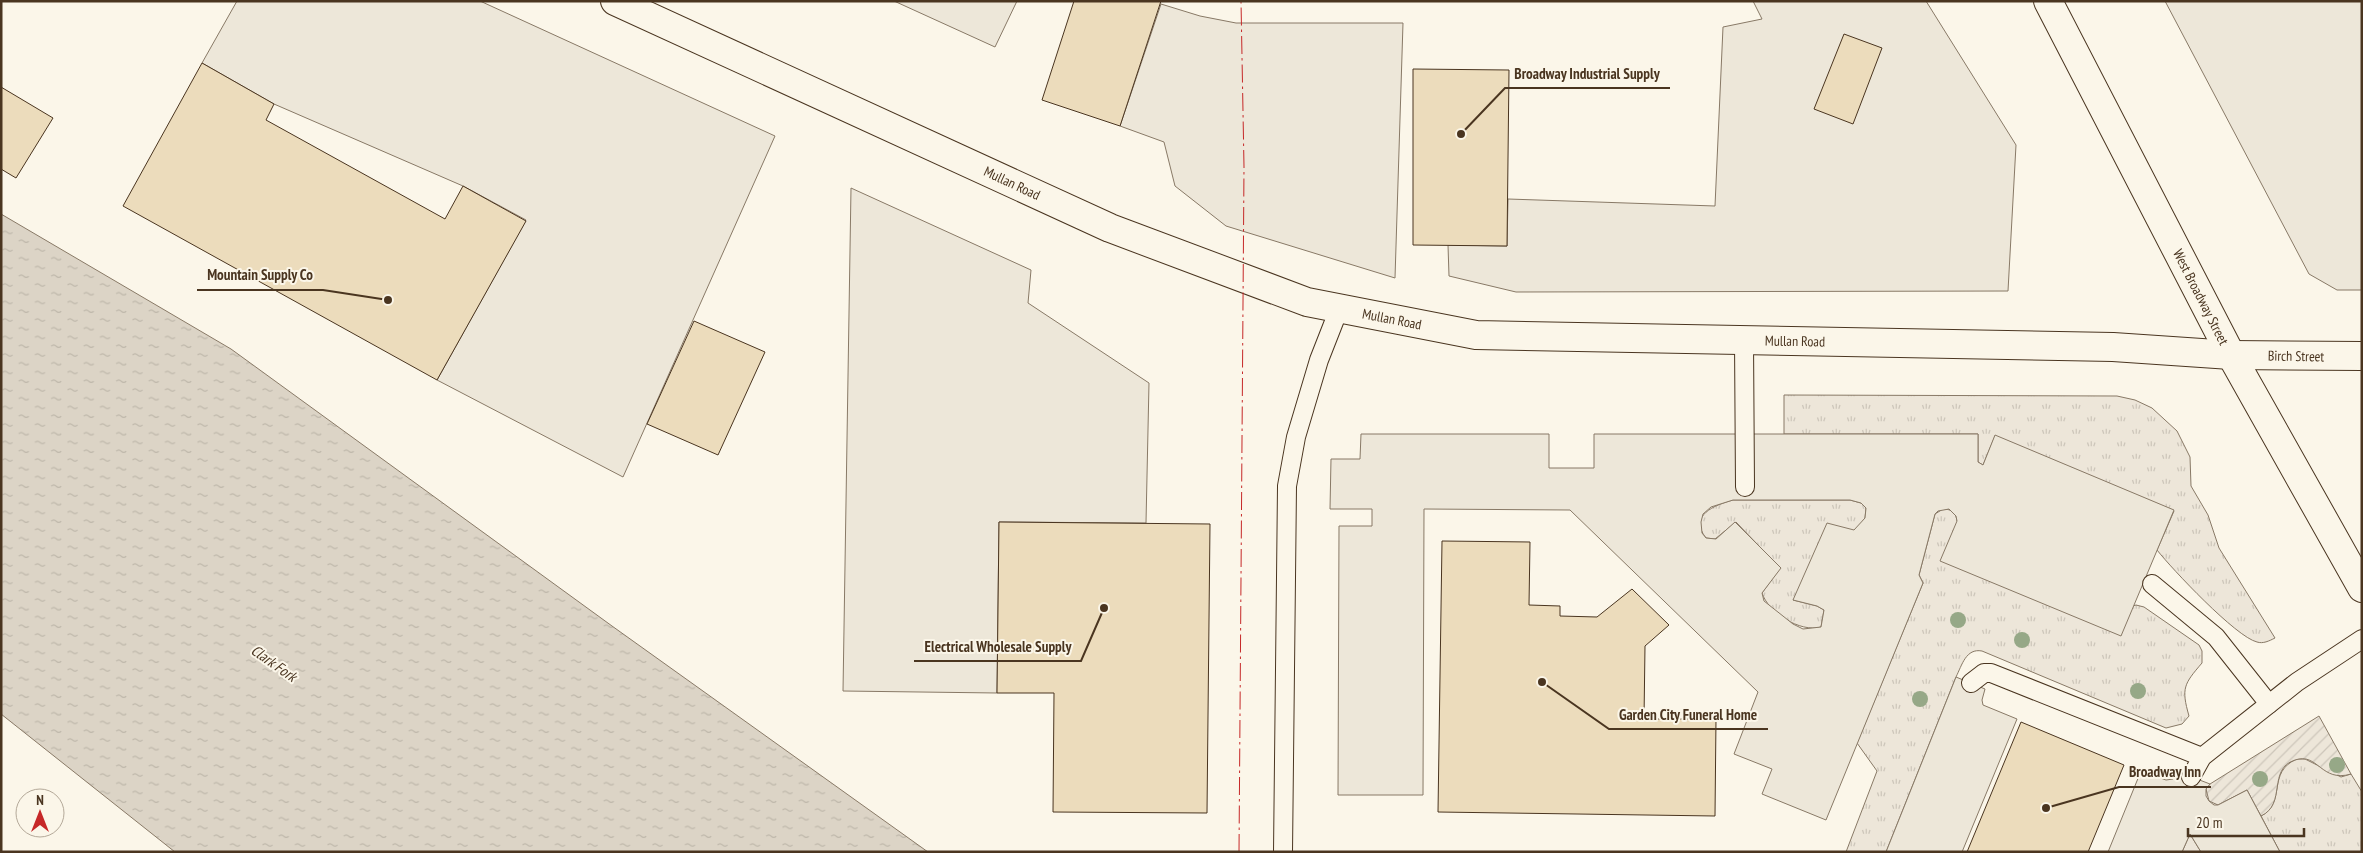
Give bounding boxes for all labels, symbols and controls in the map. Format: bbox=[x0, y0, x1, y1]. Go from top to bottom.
callout: Broadway Industrial Supply bbox=[1505, 58, 1670, 88]
text: Broadway Industrial Supply bbox=[1514, 64, 1661, 83]
street label: Mullan Road bbox=[981, 162, 1043, 204]
street label: West Broadway Street bbox=[2169, 246, 2233, 348]
callout: Mountain Supply Co bbox=[197, 260, 323, 290]
text: Mountain Supply Co bbox=[207, 265, 313, 284]
street label: Mullan Road bbox=[1361, 304, 1423, 334]
street label: Mullan Road bbox=[1765, 331, 1825, 351]
street label: Birch Street bbox=[2268, 347, 2325, 365]
callout: Electrical Wholesale Supply bbox=[914, 631, 1081, 661]
text: Electrical Wholesale Supply bbox=[925, 637, 1072, 656]
water label: Clark Fork bbox=[247, 640, 302, 687]
callout: Garden City Funeral Home bbox=[1609, 699, 1768, 729]
text: Garden City Funeral Home bbox=[1619, 705, 1757, 724]
callout: Broadway Inn bbox=[2119, 757, 2211, 787]
text: Broadway Inn bbox=[2129, 762, 2201, 781]
north arrow bbox=[15, 788, 65, 838]
text: N bbox=[36, 791, 44, 809]
scale bar bbox=[2188, 806, 2304, 838]
text: 20 m bbox=[2196, 813, 2222, 832]

